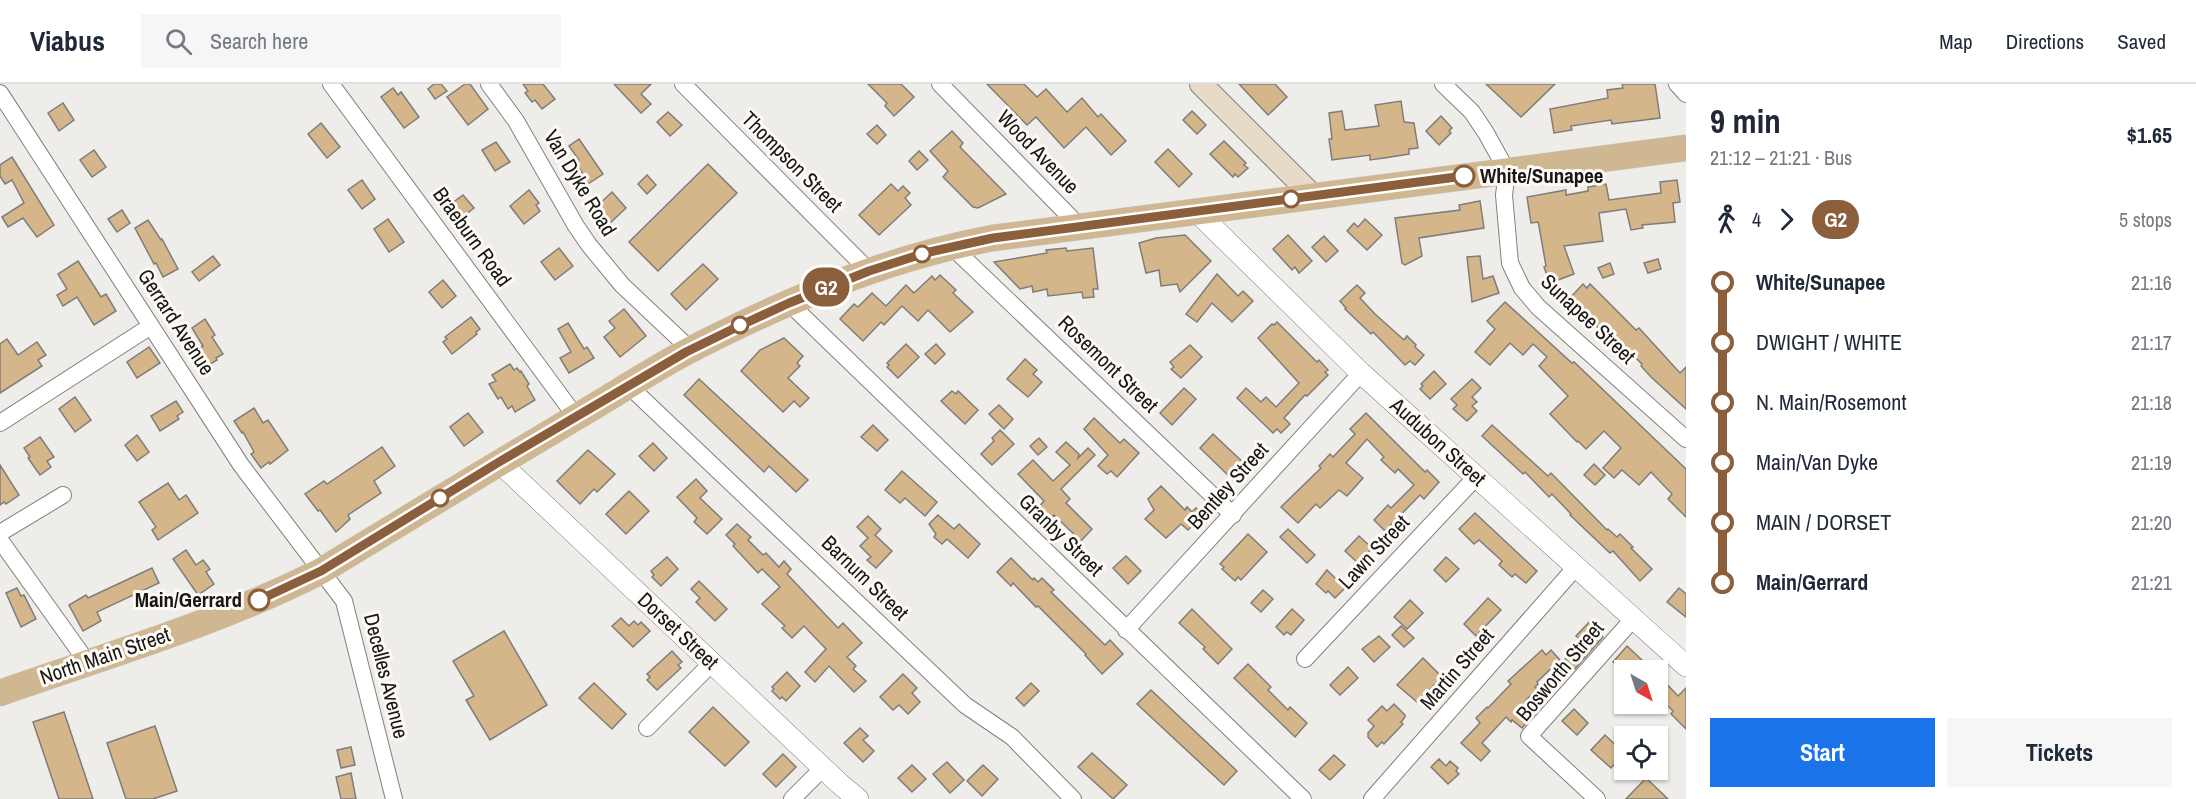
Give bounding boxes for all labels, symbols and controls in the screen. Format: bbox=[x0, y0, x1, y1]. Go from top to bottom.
search box bbox=[141, 14, 561, 68]
text: Viabus bbox=[30, 22, 105, 60]
icon: search bbox=[162, 25, 195, 58]
text: Search here bbox=[210, 26, 308, 56]
text: Map bbox=[1939, 27, 1973, 56]
text: Directions bbox=[2006, 27, 2084, 56]
text: Saved bbox=[2117, 27, 2166, 56]
text: 9 min bbox=[1710, 99, 1781, 143]
street label: Wood Avenue bbox=[991, 103, 1086, 200]
street label: Thompson Street bbox=[735, 105, 849, 219]
text: $1.65 bbox=[2127, 120, 2172, 150]
street label: Van Dyke Road bbox=[537, 124, 624, 241]
text: 21:12 – 21:21 · Bus bbox=[1710, 144, 1852, 171]
place label: White/Sunapee bbox=[1480, 161, 1603, 190]
marker: White/Sunapee bbox=[1453, 165, 1475, 187]
street label: Braeburn Road bbox=[426, 181, 518, 292]
unlabelled marker bbox=[1282, 190, 1300, 208]
icon: walk bbox=[1710, 203, 1743, 236]
icon: forward bbox=[1770, 203, 1803, 236]
text: G2 bbox=[1824, 205, 1847, 234]
text: 4 bbox=[1752, 206, 1761, 233]
text: 5 stops bbox=[2119, 206, 2172, 233]
unlabelled marker bbox=[913, 245, 931, 263]
street label: Gerrard Avenue bbox=[131, 263, 222, 380]
street label: Sunapee Street bbox=[1535, 267, 1642, 370]
text: White/Sunapee bbox=[1756, 267, 1885, 297]
line badge: G2 bbox=[799, 268, 853, 306]
text: 21:16 bbox=[2131, 269, 2172, 296]
text: G2 bbox=[815, 273, 837, 302]
street label: Rosemont Street bbox=[1052, 308, 1165, 419]
unlabelled marker bbox=[731, 316, 749, 334]
text: DWIGHT / WHITE bbox=[1756, 327, 1902, 357]
text: 21:17 bbox=[2131, 329, 2172, 356]
text: N. Main/Rosemont bbox=[1756, 387, 1906, 417]
text: 21:18 bbox=[2131, 389, 2172, 416]
street label: Audubon Street bbox=[1383, 390, 1493, 493]
street label: Bentley Street bbox=[1181, 436, 1275, 536]
text: Main/Van Dyke bbox=[1756, 447, 1878, 477]
text: 21:19 bbox=[2131, 449, 2172, 476]
street label: Granby Street bbox=[1013, 487, 1110, 582]
unlabelled marker bbox=[431, 489, 449, 507]
text: MAIN / DORSET bbox=[1756, 507, 1891, 537]
street label: Lawn Street bbox=[1332, 508, 1416, 595]
text: 21:20 bbox=[2131, 509, 2172, 536]
street label: Barnum Street bbox=[815, 529, 916, 627]
text: Main/Gerrard bbox=[1756, 567, 1868, 597]
text: 21:21 bbox=[2131, 569, 2172, 596]
place label: Main/Gerrard bbox=[135, 585, 242, 614]
street label: Dorset Street bbox=[631, 585, 725, 676]
marker: Main/Gerrard bbox=[248, 589, 270, 611]
street label: Decelles Avenue bbox=[357, 610, 416, 741]
street label: Bosworth Street bbox=[1509, 614, 1610, 727]
street label: North Main Street bbox=[36, 620, 174, 691]
street label: Martin Street bbox=[1413, 621, 1500, 716]
north arrow bbox=[1614, 660, 1668, 714]
map controls bbox=[1614, 660, 1668, 780]
button: Start bbox=[1710, 718, 1935, 787]
button: Tickets bbox=[1947, 718, 2172, 787]
button: locate bbox=[1614, 726, 1668, 780]

